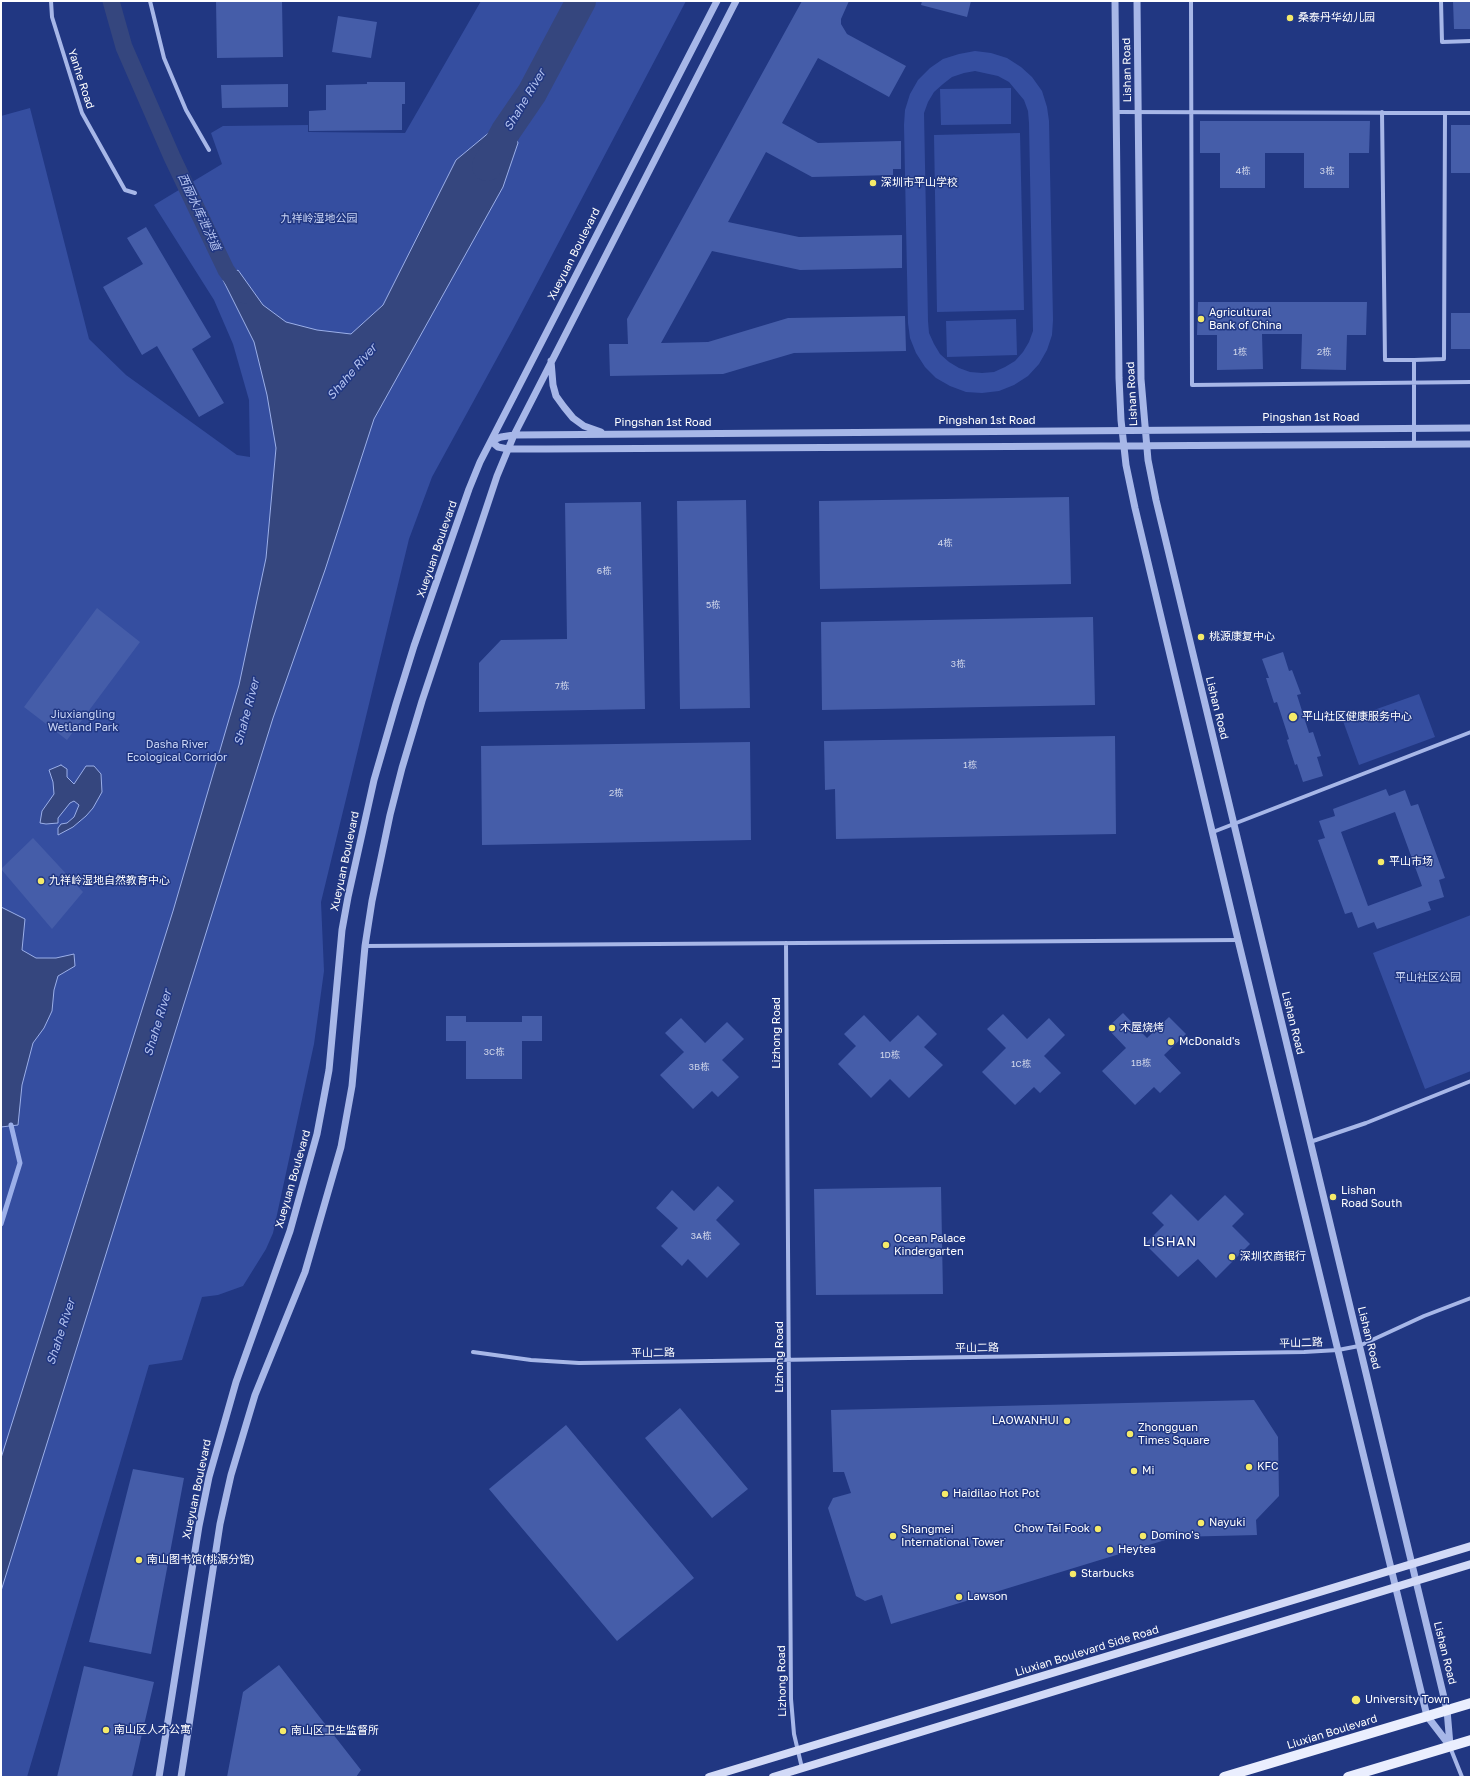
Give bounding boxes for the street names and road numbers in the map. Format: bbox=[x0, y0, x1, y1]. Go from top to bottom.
street label: Lishan Road bbox=[1120, 38, 1134, 102]
street label: Yanhe Road bbox=[65, 47, 97, 111]
street label: Xueyuan Boulevard bbox=[545, 206, 603, 302]
street label: Lishan Road bbox=[1124, 361, 1140, 427]
street label: Pingshan 1st Road bbox=[1262, 411, 1360, 425]
street label: Pingshan 1st Road bbox=[938, 414, 1036, 428]
street label: Pingshan 1st Road bbox=[614, 416, 712, 430]
street label: Xueyuan Boulevard bbox=[414, 499, 460, 599]
street label: Lishan Road bbox=[1203, 675, 1231, 741]
street label: Xueyuan Boulevard bbox=[328, 810, 362, 912]
street label: Lishan Road bbox=[1279, 990, 1307, 1056]
street label: Lizhong Road bbox=[770, 997, 784, 1069]
street label: Xueyuan Boulevard bbox=[273, 1128, 313, 1230]
street label: Lishan Road bbox=[1355, 1305, 1383, 1371]
street label: Lizhong Road bbox=[773, 1321, 787, 1393]
street label: 平山二路 bbox=[1279, 1336, 1323, 1350]
street label: 平山二路 bbox=[955, 1341, 999, 1355]
street label: 平山二路 bbox=[631, 1346, 675, 1360]
street label: Xueyuan Boulevard bbox=[180, 1438, 214, 1540]
street label: Lishan Road bbox=[1431, 1620, 1459, 1686]
street label: Liuxian Boulevard Side Road bbox=[1014, 1623, 1160, 1679]
street label: Lizhong Road bbox=[775, 1645, 789, 1717]
street label: Liuxian Boulevard bbox=[1285, 1712, 1379, 1752]

